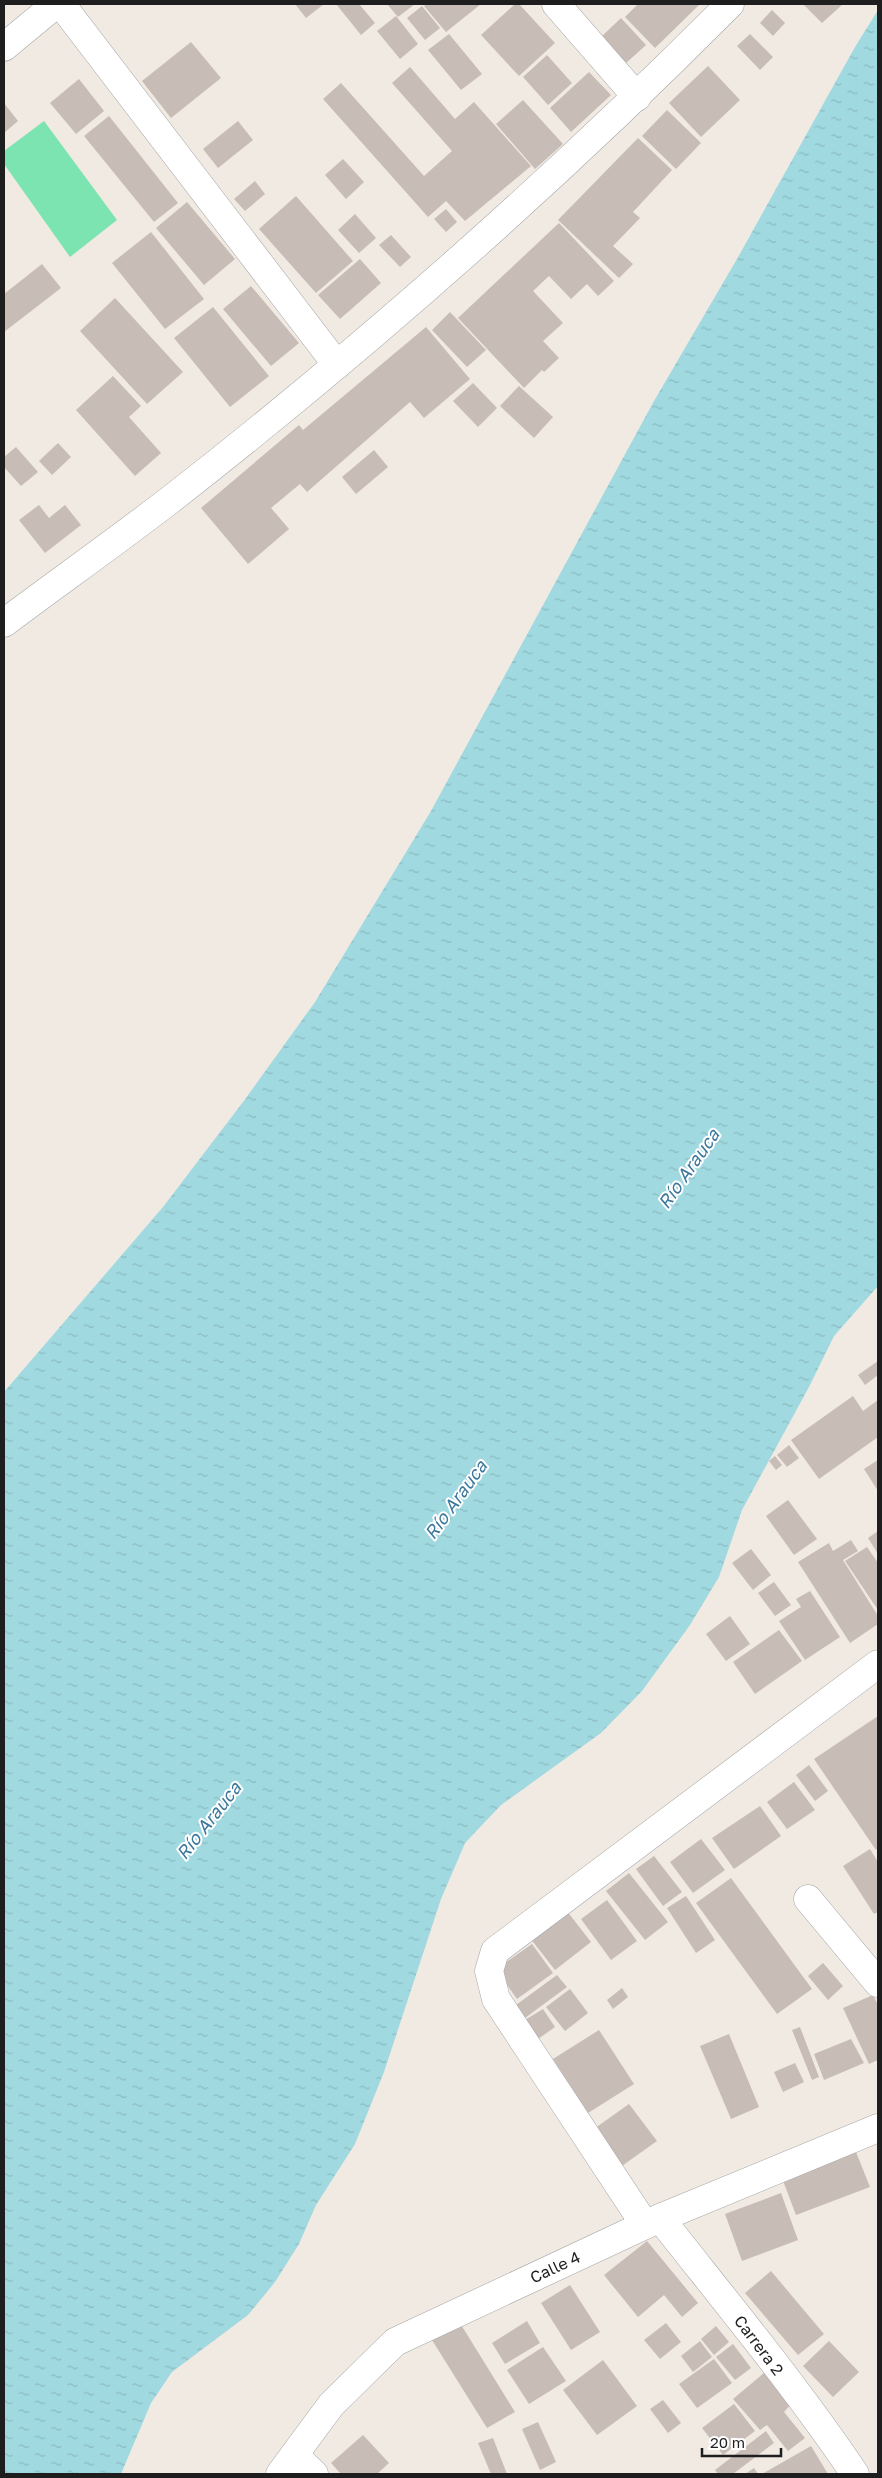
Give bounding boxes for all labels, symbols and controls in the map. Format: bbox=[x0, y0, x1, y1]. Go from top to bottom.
water label: Río Arauca bbox=[653, 1124, 724, 1213]
water label: Río Arauca bbox=[419, 1455, 492, 1543]
water label: Río Arauca bbox=[171, 1777, 246, 1864]
street label: Calle 4 bbox=[527, 2247, 583, 2287]
street label: Carrera 2 bbox=[730, 2311, 788, 2379]
scale bar bbox=[702, 2426, 781, 2458]
text: 20 m bbox=[710, 2433, 745, 2451]

